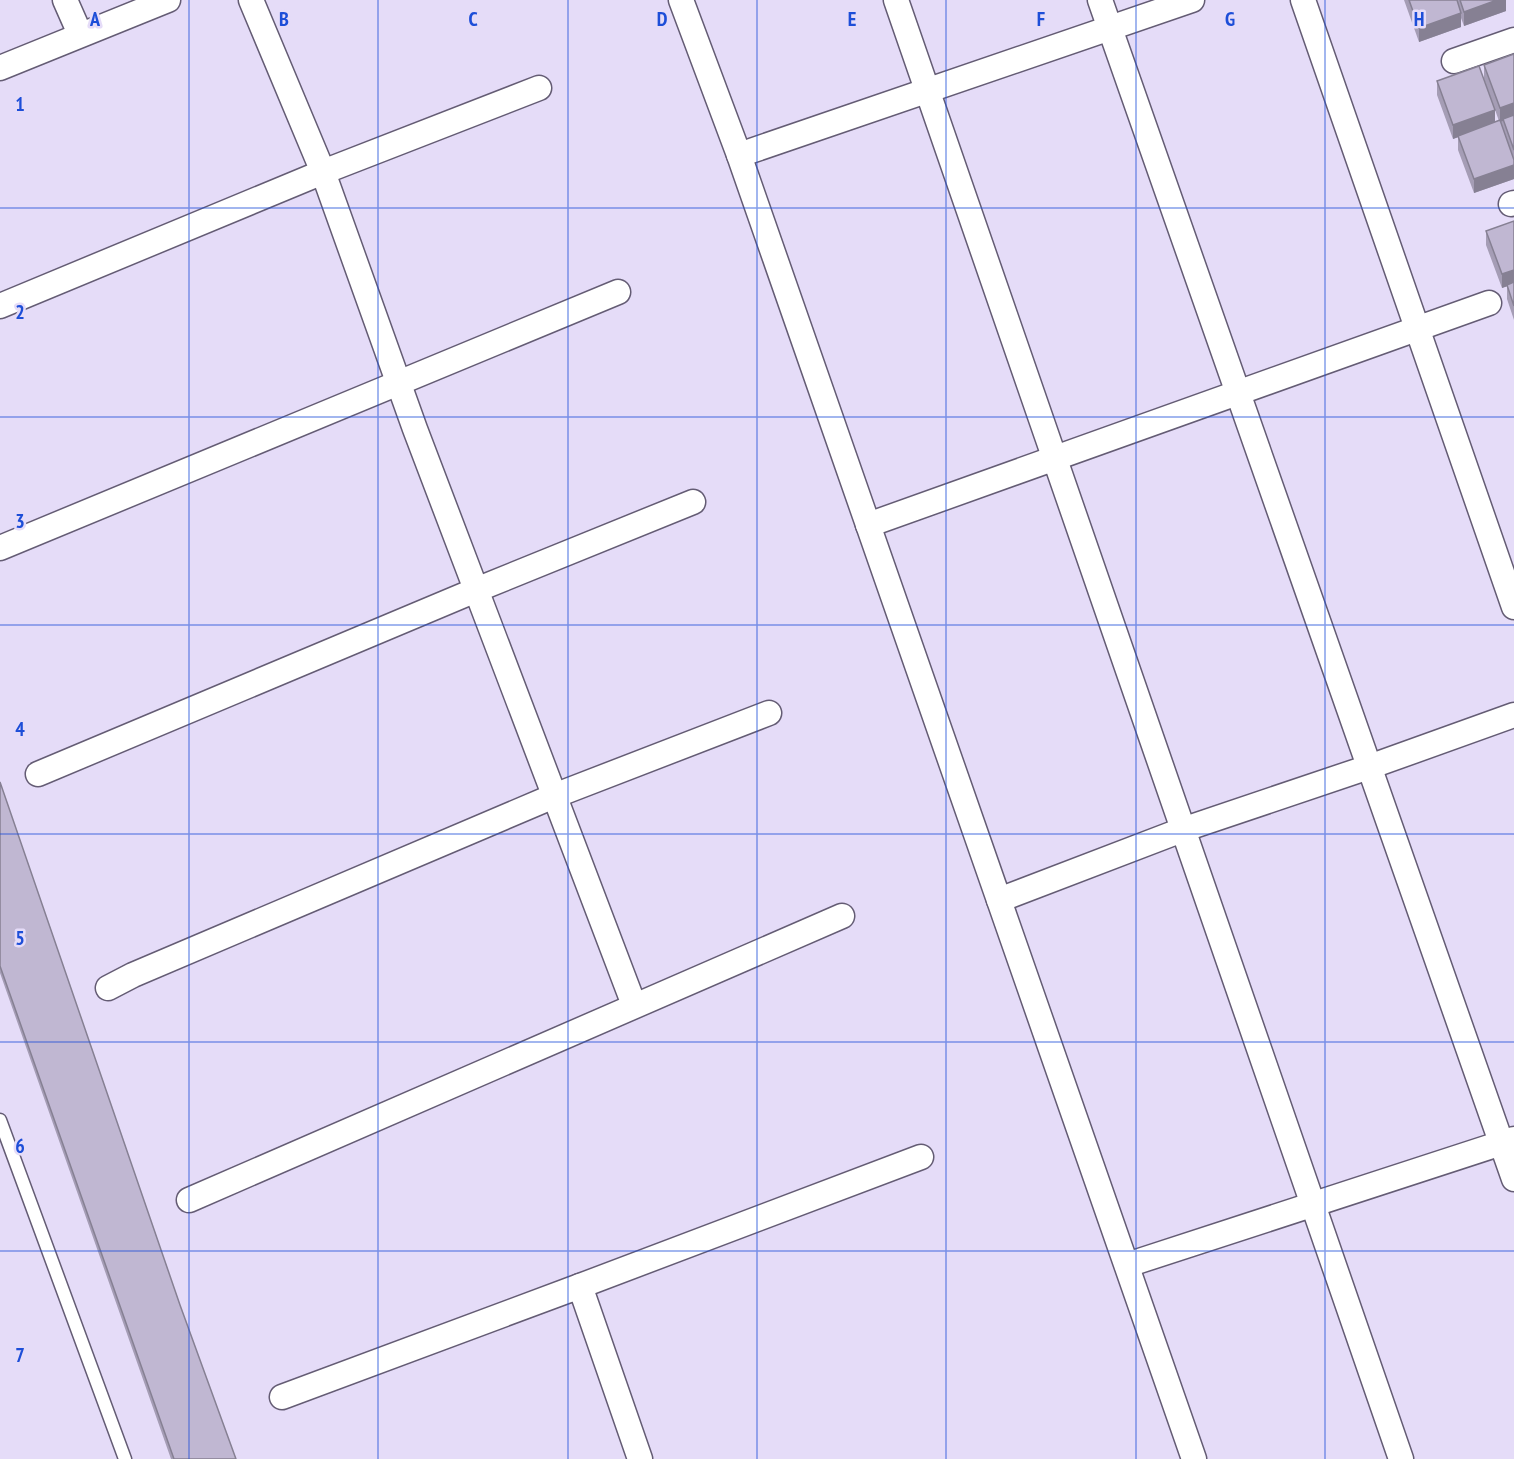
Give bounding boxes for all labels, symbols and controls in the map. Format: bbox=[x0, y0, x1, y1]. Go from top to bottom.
text: A bbox=[89, 6, 101, 32]
text: B bbox=[279, 6, 289, 32]
text: C bbox=[468, 6, 478, 32]
text: D bbox=[657, 6, 668, 32]
text: E bbox=[848, 6, 856, 32]
text: F bbox=[1037, 6, 1045, 32]
text: G bbox=[1225, 6, 1235, 32]
text: H bbox=[1414, 6, 1424, 32]
text: 1 bbox=[15, 91, 25, 117]
text: 2 bbox=[15, 299, 25, 325]
text: 3 bbox=[15, 508, 25, 534]
text: 4 bbox=[15, 716, 25, 742]
text: 5 bbox=[15, 925, 25, 951]
text: 6 bbox=[15, 1133, 25, 1159]
text: 7 bbox=[15, 1342, 25, 1368]

